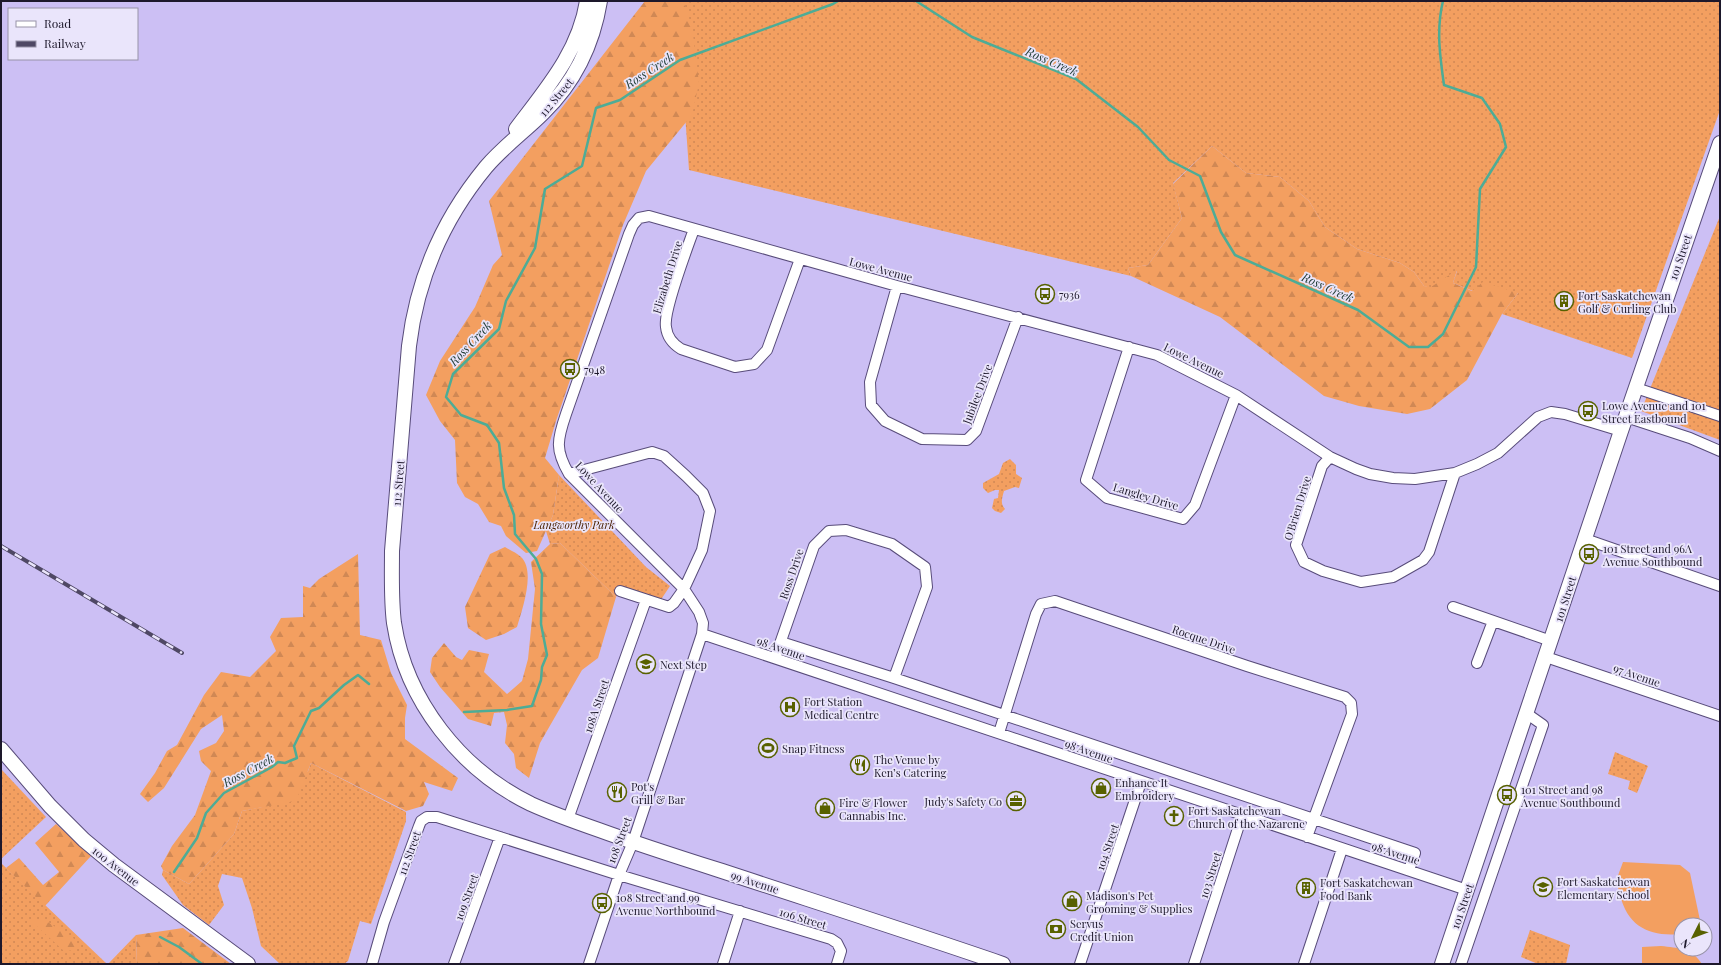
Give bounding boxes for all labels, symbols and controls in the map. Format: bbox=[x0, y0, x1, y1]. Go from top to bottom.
legend bbox=[8, 8, 138, 60]
text: Road bbox=[44, 15, 71, 31]
text: Railway bbox=[44, 35, 86, 51]
water label: Ross Creek bbox=[1022, 42, 1081, 79]
water label: Ross Creek bbox=[621, 48, 677, 92]
street label: 112 Street bbox=[536, 75, 576, 119]
street label: 101 Street bbox=[1665, 232, 1695, 282]
street label: Elizabeth Drive bbox=[649, 238, 685, 315]
street label: Lowe Avenue bbox=[848, 253, 915, 285]
water label: Ross Creek bbox=[1299, 268, 1357, 306]
bus stop icon: 7936 bbox=[1034, 283, 1056, 305]
place label: 7936 bbox=[1059, 287, 1080, 302]
place label: Fort Saskatchewan Golf & Curling Club bbox=[1578, 288, 1676, 316]
building icon: Fort Saskatchewan Golf & Curling Club bbox=[1553, 290, 1575, 312]
water label: Ross Creek bbox=[445, 317, 495, 369]
street label: Lowe Avenue bbox=[1161, 339, 1227, 381]
bus stop icon: 7948 bbox=[559, 358, 581, 380]
street label: Jubilee Drive bbox=[958, 361, 995, 427]
place label: 7948 bbox=[584, 362, 605, 377]
place label: Lowe Avenue and 101 Street Eastbound bbox=[1602, 398, 1706, 426]
bus stop icon: Lowe Avenue and 101 Street Eastbound bbox=[1577, 400, 1599, 422]
street label: Lowe Avenue bbox=[572, 458, 628, 516]
street label: 112 Street bbox=[389, 459, 407, 506]
street label: O'Brien Drive bbox=[1280, 473, 1314, 542]
street label: Langley Drive bbox=[1111, 479, 1181, 513]
park label: Langworthy Park bbox=[532, 517, 615, 532]
place label: 101 Street and 96A Avenue Southbound bbox=[1602, 541, 1703, 569]
bus stop icon: 101 Street and 96A Avenue Southbound bbox=[1578, 543, 1600, 565]
street label: Ross Drive bbox=[775, 546, 807, 601]
street label: 101 Street bbox=[1551, 574, 1579, 624]
street label: Rocque Drive bbox=[1170, 621, 1238, 657]
street label: 98 Avenue bbox=[755, 633, 807, 663]
school or university icon: Next Step bbox=[635, 653, 657, 675]
place label: Next Step bbox=[660, 657, 707, 672]
street label: 97 Avenue bbox=[1612, 660, 1663, 690]
street label: 108A Street bbox=[580, 677, 612, 735]
place label: Fort Station Medical Centre bbox=[804, 694, 880, 722]
hospital icon: Fort Station Medical Centre bbox=[779, 696, 801, 718]
street label: 98 Avenue bbox=[1063, 736, 1115, 766]
sports icon: Snap Fitness bbox=[757, 737, 779, 759]
place label: Snap Fitness bbox=[782, 741, 845, 756]
water label: Ross Creek bbox=[219, 750, 276, 791]
place label: The Venue by Ken’s Catering bbox=[874, 752, 946, 780]
restaurant icon: The Venue by Ken’s Catering bbox=[849, 754, 871, 776]
place label: Enhance It Embroidery bbox=[1115, 775, 1174, 803]
shop icon: Enhance It Embroidery bbox=[1090, 777, 1112, 799]
place label: Pot's Grill & Bar bbox=[631, 779, 685, 807]
restaurant icon: Pot's Grill & Bar bbox=[606, 781, 628, 803]
place label: 101 Street and 98 Avenue Southbound bbox=[1520, 782, 1621, 810]
bus stop icon: 101 Street and 98 Avenue Southbound bbox=[1496, 784, 1518, 806]
office icon: Judy's Safety Co bbox=[1005, 790, 1027, 812]
place label: Judy's Safety Co bbox=[924, 794, 1002, 809]
place label: Fire & Flower Cannabis Inc. bbox=[839, 795, 908, 823]
shop icon: Fire & Flower Cannabis Inc. bbox=[814, 797, 836, 819]
place label: Fort Saskatchewan Church of the Nazarene bbox=[1188, 803, 1305, 831]
church icon: Fort Saskatchewan Church of the Nazarene bbox=[1163, 805, 1185, 827]
street label: 108 Street bbox=[603, 815, 635, 865]
street label: 104 Street bbox=[1092, 822, 1122, 872]
street label: 112 Street bbox=[394, 829, 424, 877]
street label: 98 Avenue bbox=[1370, 838, 1422, 868]
street label: 100 Avenue bbox=[89, 843, 143, 889]
street label: 103 Street bbox=[1195, 850, 1225, 900]
street label: 99 Avenue bbox=[729, 867, 781, 897]
street label: 109 Street bbox=[451, 872, 481, 922]
place label: Fort Saskatchewan Elementary School bbox=[1557, 874, 1650, 902]
place label: Fort Saskatchewan Food Bank bbox=[1320, 875, 1413, 903]
school or university icon: Fort Saskatchewan Elementary School bbox=[1532, 876, 1554, 898]
building icon: Fort Saskatchewan Food Bank bbox=[1295, 877, 1317, 899]
street label: 101 Street bbox=[1447, 881, 1477, 931]
place label: Madison's Pet Grooming & Supplies bbox=[1086, 888, 1192, 916]
place label: 108 Street and 99 Avenue Northbound bbox=[615, 890, 716, 918]
shop icon: Madison's Pet Grooming & Supplies bbox=[1061, 890, 1083, 912]
bus stop icon: 108 Street and 99 Avenue Northbound bbox=[591, 892, 613, 914]
street label: 106 Street bbox=[778, 904, 829, 932]
place label: Servus Credit Union bbox=[1070, 916, 1134, 944]
north arrow bbox=[1673, 917, 1713, 957]
bank icon: Servus Credit Union bbox=[1045, 918, 1067, 940]
text: N bbox=[1677, 936, 1693, 952]

